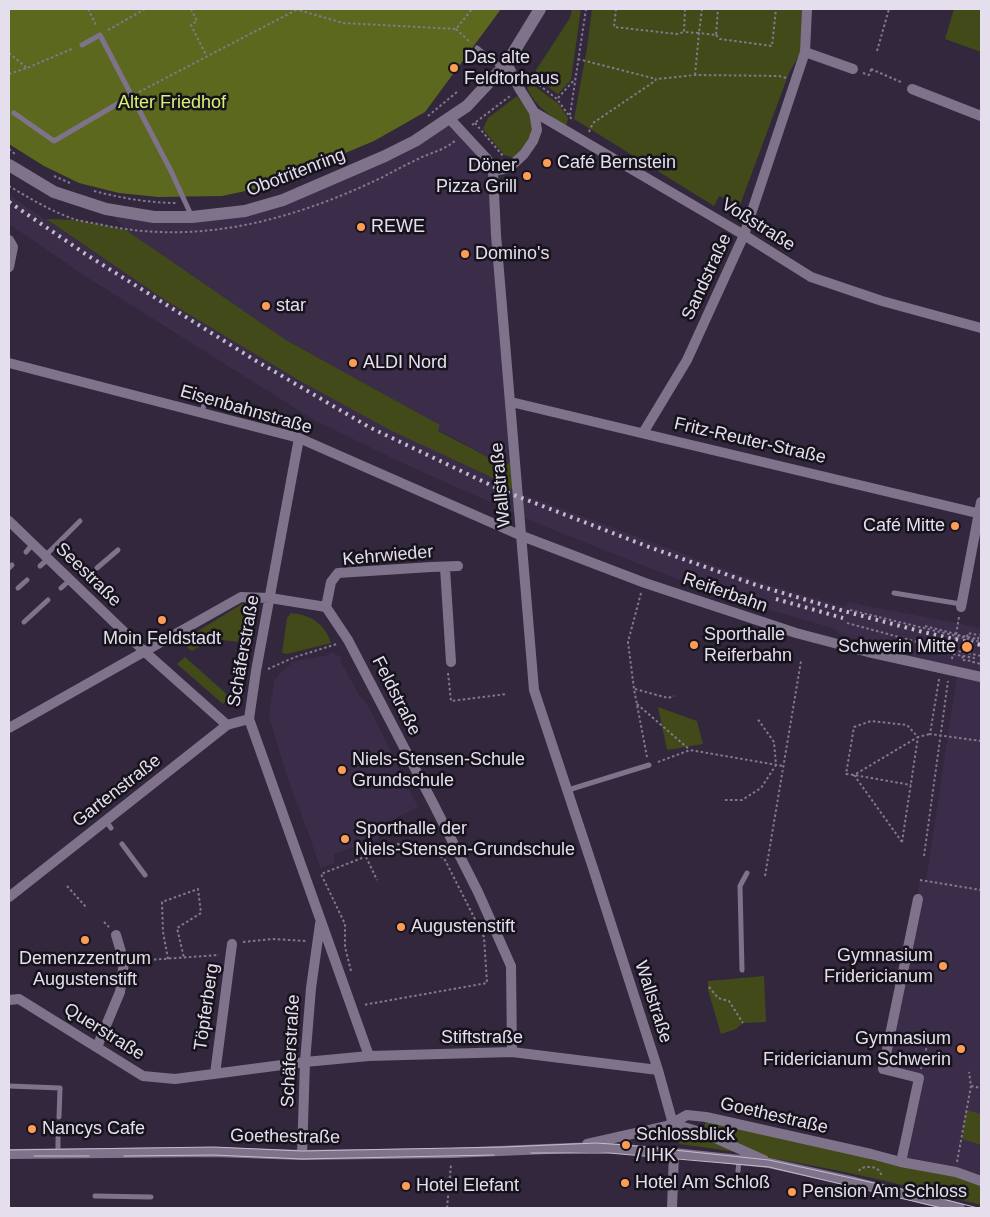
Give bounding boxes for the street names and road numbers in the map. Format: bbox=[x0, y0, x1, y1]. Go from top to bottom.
street label: Obotritenring bbox=[244, 144, 348, 202]
street label: Voßstraße bbox=[717, 194, 799, 256]
street label: Sandstraße bbox=[678, 230, 736, 324]
street label: Eisenbahnstraße bbox=[178, 381, 314, 439]
street label: Fritz-Reuter-Straße bbox=[672, 413, 828, 469]
street label: Wallstraße bbox=[487, 442, 515, 528]
street label: Seestraße bbox=[51, 538, 125, 612]
street label: Kehrwieder bbox=[342, 541, 434, 571]
street label: Reiferbahn bbox=[680, 568, 770, 618]
street label: Schäferstraße bbox=[224, 593, 264, 709]
street label: Feldstraße bbox=[367, 653, 425, 739]
street label: Gartenstraße bbox=[69, 750, 165, 832]
street label: Wallstraße bbox=[630, 958, 676, 1046]
street label: Töpferberg bbox=[190, 962, 224, 1052]
street label: Schäferstraße bbox=[277, 994, 305, 1108]
street label: Querstraße bbox=[60, 999, 148, 1065]
street label: Stiftstraße bbox=[441, 1027, 523, 1049]
street label: Goethestraße bbox=[718, 1093, 830, 1139]
street label: Goethestraße bbox=[230, 1125, 340, 1149]

